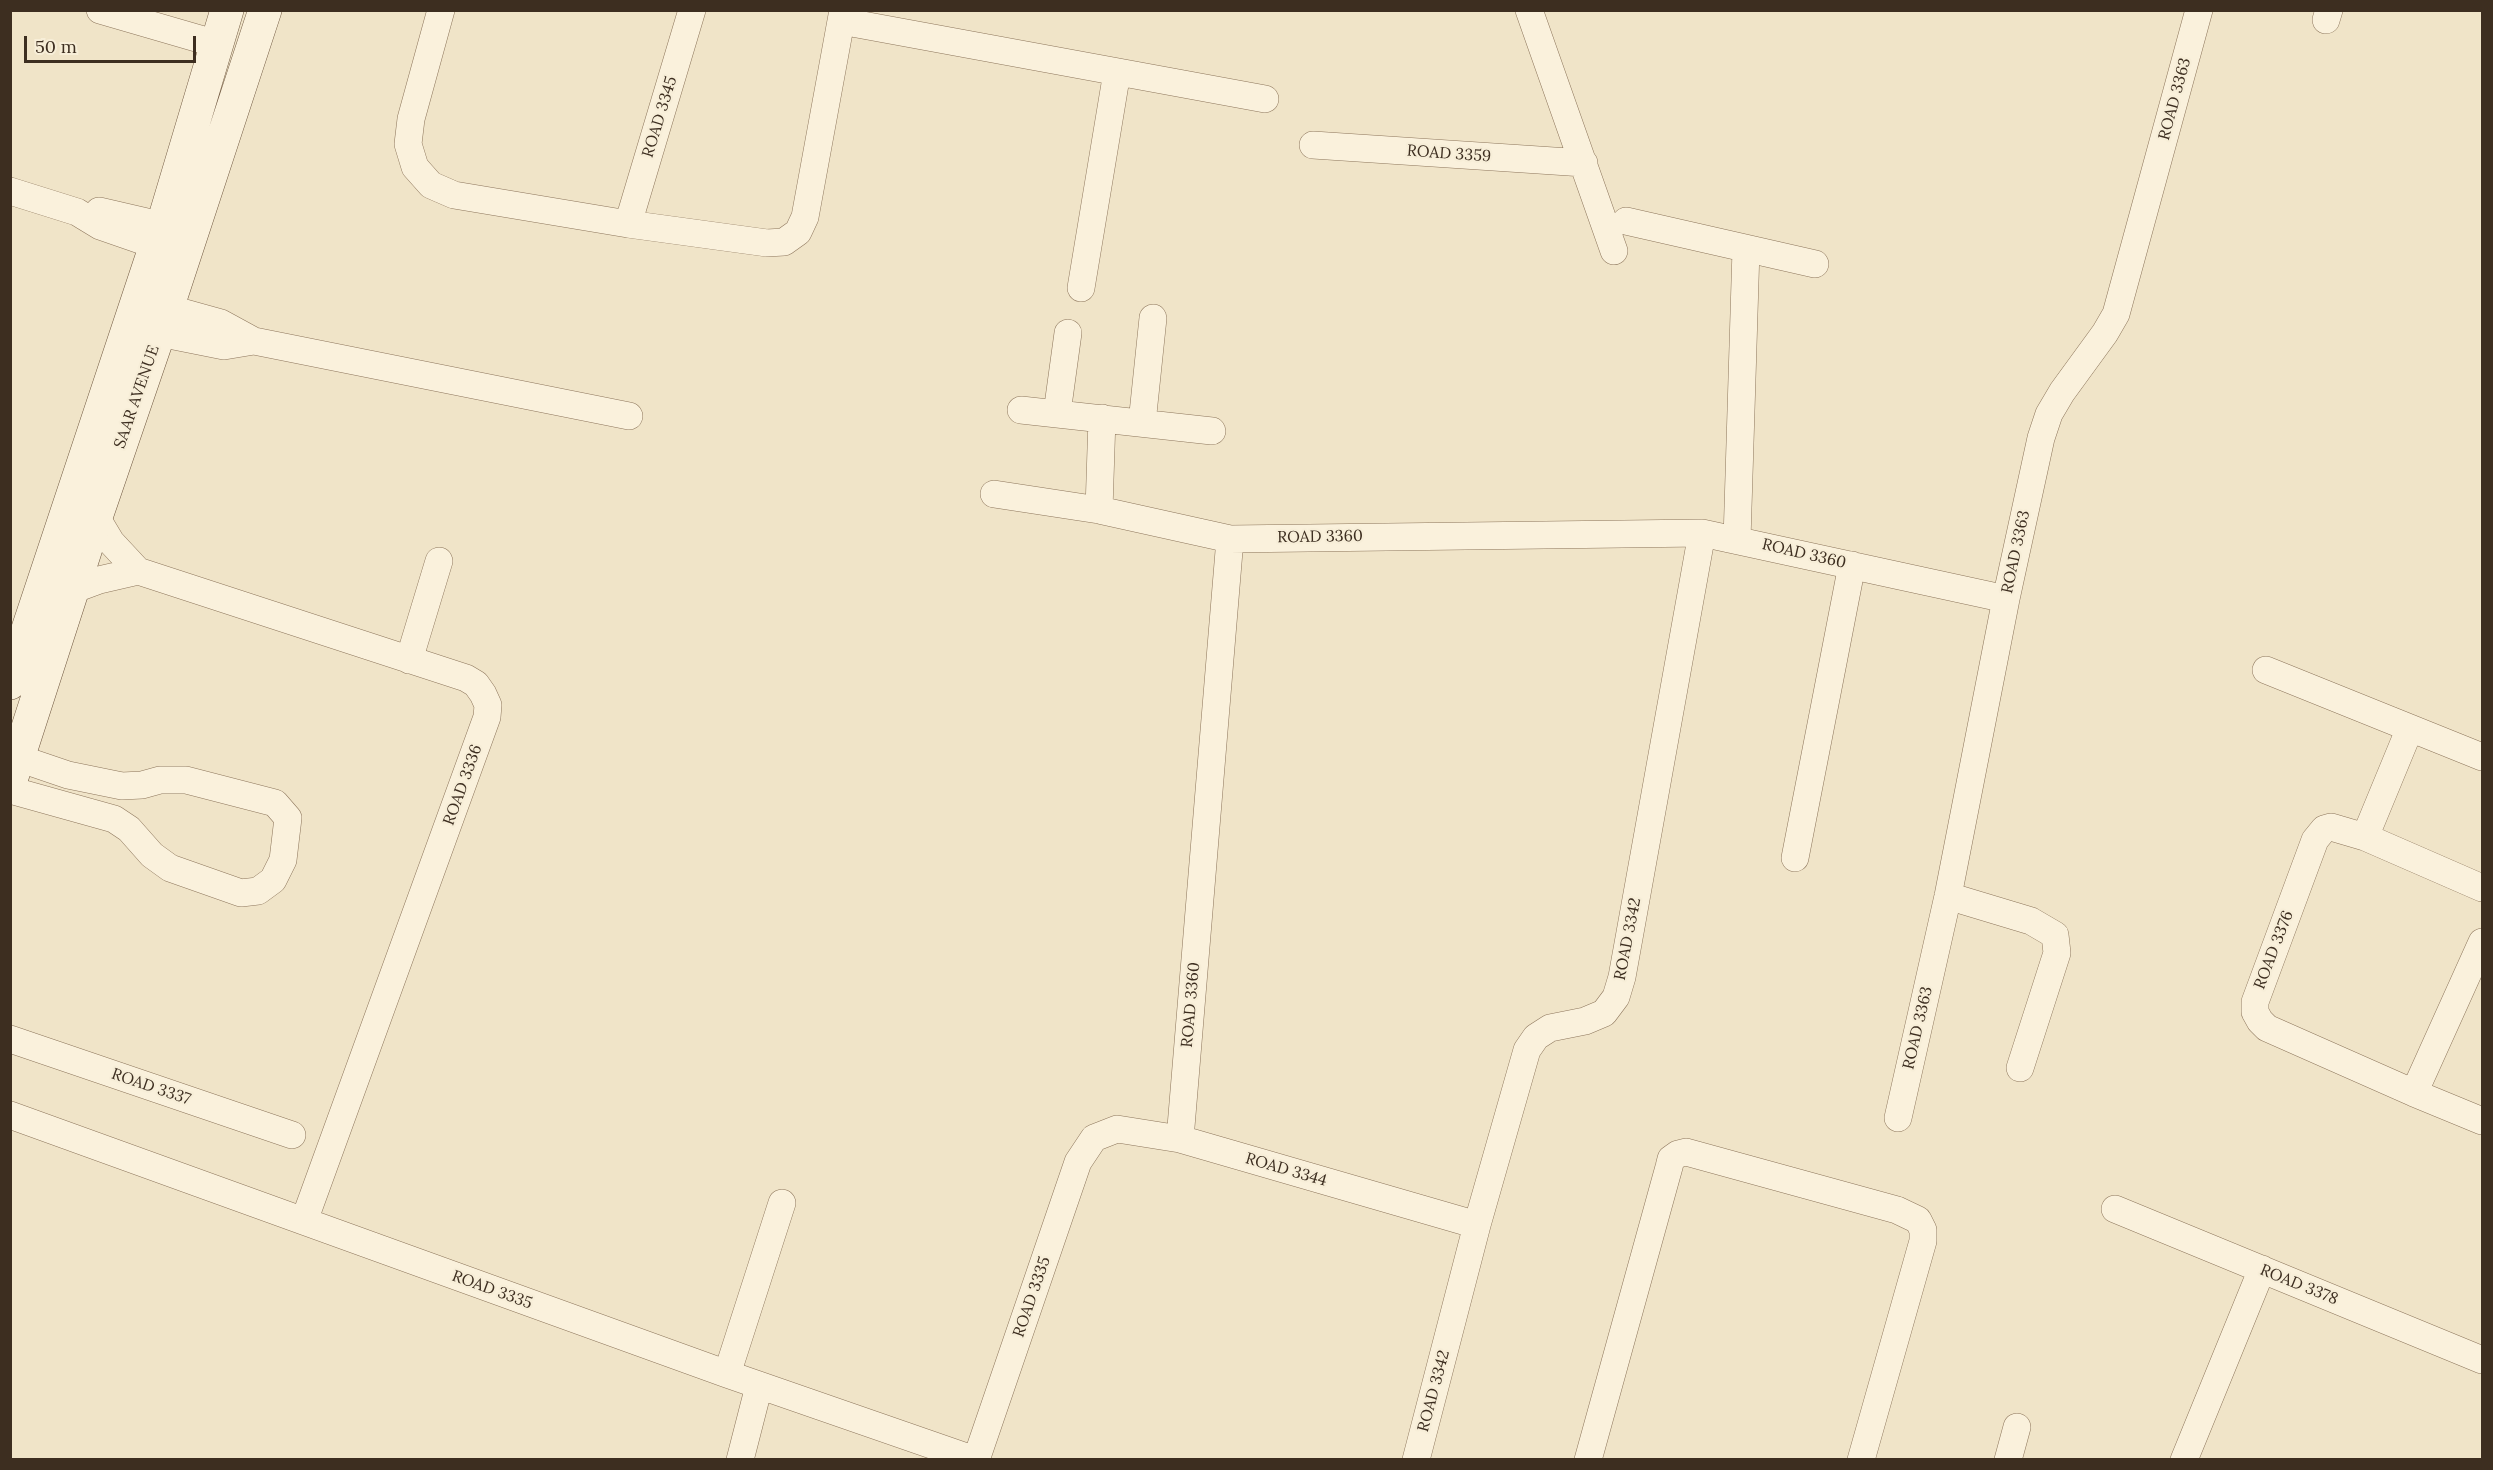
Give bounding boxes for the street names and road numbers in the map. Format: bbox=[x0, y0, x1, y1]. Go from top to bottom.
street label: ROAD 3363 bbox=[2155, 56, 2195, 142]
street label: ROAD 3345 bbox=[639, 74, 681, 160]
street label: ROAD 3359 bbox=[1406, 141, 1492, 167]
street label: SAAR AVENUE bbox=[110, 343, 164, 451]
street label: ROAD 3363 bbox=[1998, 509, 2034, 595]
street label: ROAD 3360 bbox=[1277, 527, 1363, 547]
street label: ROAD 3360 bbox=[1760, 535, 1848, 573]
street label: ROAD 3336 bbox=[439, 742, 487, 828]
street label: ROAD 3342 bbox=[1611, 896, 1645, 982]
street label: ROAD 3376 bbox=[2250, 908, 2298, 992]
street label: ROAD 3360 bbox=[1178, 961, 1204, 1049]
street label: ROAD 3363 bbox=[1899, 985, 1937, 1071]
street label: ROAD 3337 bbox=[109, 1065, 193, 1109]
street label: ROAD 3344 bbox=[1243, 1149, 1329, 1191]
street label: ROAD 3335 bbox=[1009, 1254, 1055, 1340]
street label: ROAD 3378 bbox=[2257, 1261, 2341, 1309]
street label: ROAD 3335 bbox=[449, 1267, 535, 1313]
street label: ROAD 3342 bbox=[1414, 1348, 1454, 1434]

